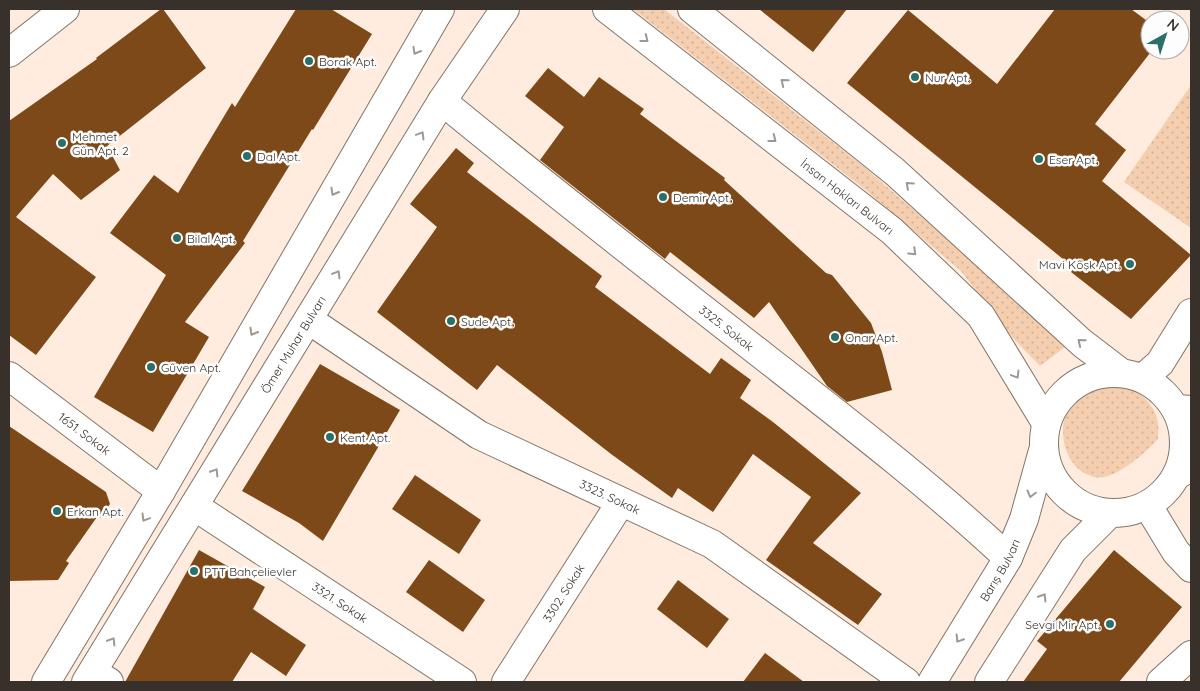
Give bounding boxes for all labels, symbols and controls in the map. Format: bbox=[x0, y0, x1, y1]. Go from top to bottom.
north arrow bbox=[1140, 10, 1190, 60]
text: N bbox=[1164, 15, 1183, 35]
one-way arrow bbox=[639, 33, 648, 41]
one-way arrow bbox=[412, 46, 422, 55]
place label: Borak Apt. bbox=[319, 54, 377, 69]
marker: Borak Apt. bbox=[303, 55, 315, 67]
place label: Nur Apt. bbox=[925, 70, 970, 85]
marker: Nur Apt. bbox=[909, 71, 921, 83]
one-way arrow bbox=[780, 79, 789, 88]
place label: Mehmet Gün Apt. 2 bbox=[72, 129, 129, 158]
one-way arrow bbox=[415, 132, 425, 141]
one-way arrow bbox=[767, 133, 776, 141]
marker: Mehmet Gün Apt. 2 bbox=[56, 137, 68, 149]
place label: Dal Apt. bbox=[257, 149, 300, 164]
marker: Dal Apt. bbox=[241, 150, 253, 162]
place label: Eser Apt. bbox=[1049, 152, 1097, 167]
marker: Eser Apt. bbox=[1033, 153, 1045, 165]
street label: İnsan Hakları Bulvarı bbox=[798, 156, 897, 237]
one-way arrow bbox=[906, 182, 915, 191]
one-way arrow bbox=[331, 186, 341, 195]
place label: Demir Apt. bbox=[673, 190, 731, 205]
marker: Demir Apt. bbox=[657, 191, 669, 203]
place label: Bilal Apt. bbox=[187, 231, 235, 246]
marker: Bilal Apt. bbox=[171, 232, 183, 244]
one-way arrow bbox=[908, 246, 917, 255]
place label: Mavi Köşk Apt. bbox=[1039, 257, 1120, 272]
marker: Mavi Köşk Apt. bbox=[1124, 258, 1136, 270]
one-way arrow bbox=[330, 271, 340, 280]
street label: Ömer Muhar Bulvarı bbox=[257, 293, 328, 396]
street label: 3325. Sokak bbox=[697, 302, 757, 354]
place label: Sude Apt. bbox=[461, 314, 513, 329]
marker: Sude Apt. bbox=[445, 315, 457, 327]
one-way arrow bbox=[250, 327, 260, 336]
place label: Onar Apt. bbox=[845, 330, 898, 345]
marker: Onar Apt. bbox=[829, 331, 841, 343]
one-way arrow bbox=[1078, 339, 1087, 347]
place label: Güven Apt. bbox=[161, 360, 221, 375]
marker: Güven Apt. bbox=[145, 361, 157, 373]
one-way arrow bbox=[1010, 370, 1020, 379]
street label: 1651. Sokak bbox=[56, 409, 114, 458]
place label: Kent Apt. bbox=[340, 430, 390, 445]
marker: Kent Apt. bbox=[324, 431, 336, 443]
one-way arrow bbox=[209, 469, 219, 478]
street label: 3323. Sokak bbox=[577, 476, 643, 517]
one-way arrow bbox=[1026, 490, 1036, 498]
place label: Erkan Apt. bbox=[67, 504, 124, 519]
marker: Erkan Apt. bbox=[51, 505, 63, 517]
one-way arrow bbox=[142, 513, 152, 522]
street label: Barış Bulvarı bbox=[976, 537, 1023, 604]
street label: 3302. Sokak bbox=[539, 561, 587, 624]
place label: PTT Bahçelievler bbox=[204, 564, 297, 579]
marker: PTT Bahçelievler bbox=[188, 565, 200, 577]
street label: 3321. Sokak bbox=[310, 578, 371, 626]
one-way arrow bbox=[1037, 593, 1046, 602]
place label: Sevgi Mir Apt. bbox=[1025, 617, 1100, 632]
marker: Sevgi Mir Apt. bbox=[1104, 618, 1116, 630]
one-way arrow bbox=[955, 633, 965, 642]
one-way arrow bbox=[106, 637, 115, 646]

